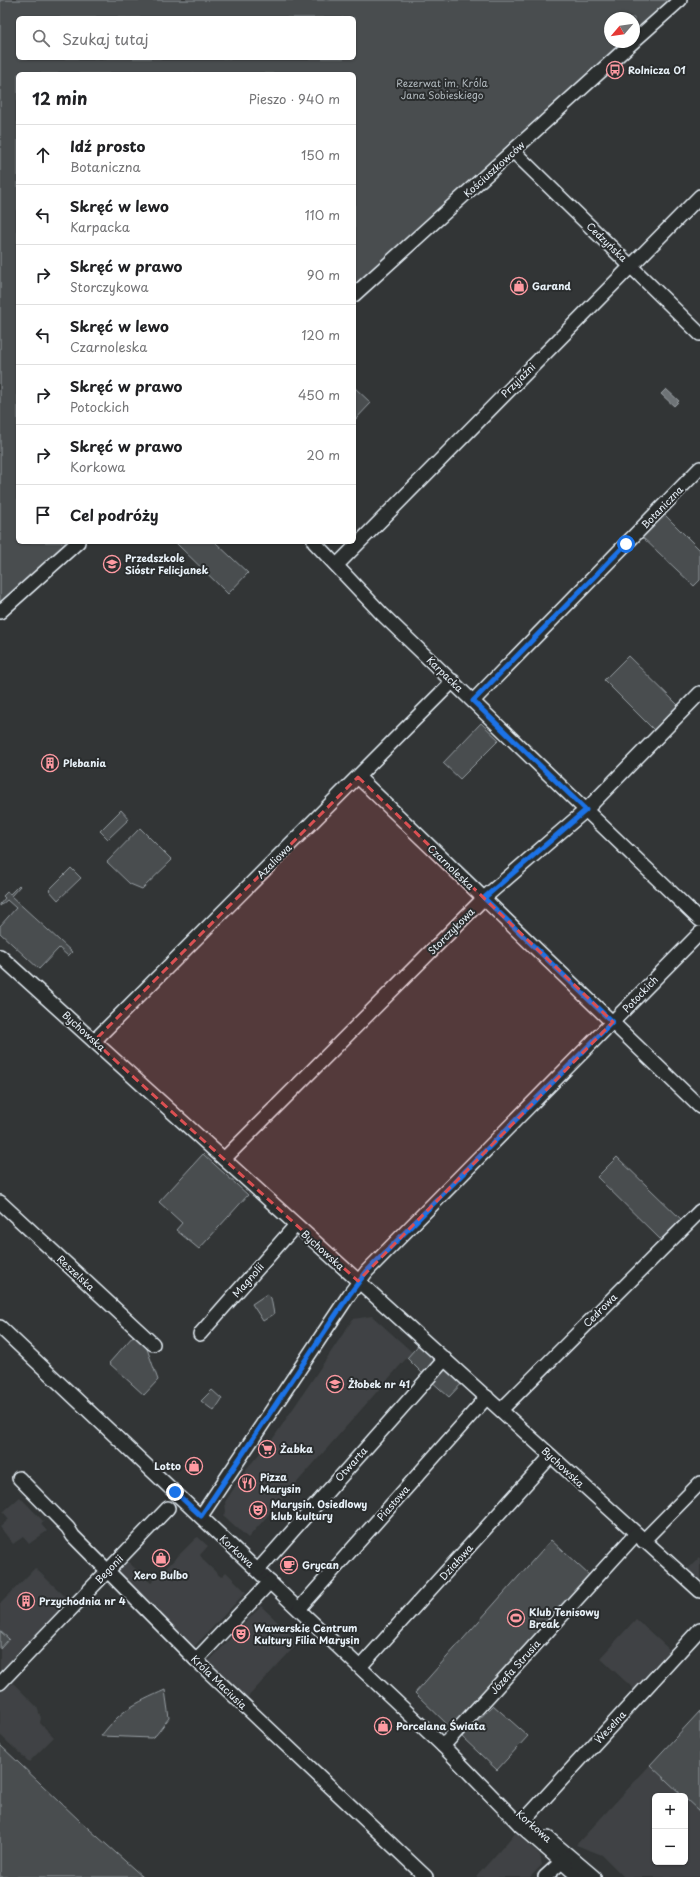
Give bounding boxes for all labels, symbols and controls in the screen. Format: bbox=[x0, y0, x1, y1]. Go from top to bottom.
north arrow bbox=[604, 12, 640, 48]
search box bbox=[16, 16, 356, 60]
icon: search bbox=[30, 27, 52, 49]
text: Szukaj tutaj bbox=[62, 27, 149, 50]
bus stop icon: Rolnicza 01 bbox=[605, 60, 625, 80]
place label: Rolnicza 01 bbox=[628, 62, 686, 77]
park label: Rezerwat im. Króla Jana Sobieskiego bbox=[396, 75, 488, 102]
text: 12 min bbox=[32, 85, 87, 111]
text: Pieszo · 940 m bbox=[249, 89, 340, 108]
text: Idź prosto bbox=[70, 134, 145, 157]
street label: Kościuszkowców bbox=[460, 137, 528, 200]
icon: ahead bbox=[32, 144, 54, 166]
text: 150 m bbox=[301, 145, 340, 164]
text: Botaniczna bbox=[70, 157, 141, 176]
text: Skręć w lewo bbox=[70, 194, 169, 217]
icon: left bbox=[32, 204, 54, 226]
text: 110 m bbox=[305, 205, 340, 224]
text: Karpacka bbox=[70, 217, 130, 236]
street label: Cedzyńska bbox=[584, 218, 632, 265]
text: Skręć w prawo bbox=[70, 254, 183, 277]
icon: right bbox=[32, 264, 54, 286]
text: 90 m bbox=[307, 265, 340, 284]
shop icon: Garand bbox=[509, 276, 529, 296]
text: Storczykowa bbox=[70, 277, 149, 296]
place label: Garand bbox=[532, 278, 571, 293]
text: Skręć w lewo bbox=[70, 314, 169, 337]
icon: left bbox=[32, 324, 54, 346]
text: 120 m bbox=[301, 325, 340, 344]
text: Czarnoleska bbox=[70, 337, 147, 356]
street label: Przyjaźni bbox=[497, 359, 538, 400]
text: Skręć w prawo bbox=[70, 374, 183, 397]
icon: right bbox=[32, 384, 54, 406]
text: 450 m bbox=[298, 385, 340, 404]
text: Potockich bbox=[70, 397, 129, 416]
text: Skręć w prawo bbox=[70, 434, 183, 457]
icon: right bbox=[32, 444, 54, 466]
text: 20 m bbox=[306, 445, 340, 464]
text: Korkowa bbox=[70, 457, 125, 476]
street label: Botaniczna bbox=[637, 481, 686, 531]
text: Cel podróży bbox=[70, 503, 158, 526]
icon: arrive bbox=[32, 504, 54, 526]
route start bbox=[617, 535, 635, 553]
place label: Przedszkole Sióstr Felicjanek bbox=[125, 550, 209, 577]
school or university icon: Przedszkole Sióstr Felicjanek bbox=[102, 554, 122, 574]
street label: Karpacka bbox=[424, 652, 468, 696]
building icon: Plebania bbox=[40, 753, 60, 773]
place label: Plebania bbox=[63, 755, 106, 770]
street label: Azaliowa bbox=[253, 839, 295, 881]
street label: Czarnoleska bbox=[425, 841, 479, 893]
street label: Storczykowa bbox=[424, 903, 478, 957]
street label: Potockich bbox=[618, 972, 661, 1015]
street label: Bychowska bbox=[59, 1007, 110, 1055]
street label: Bychowska bbox=[298, 1226, 349, 1274]
street label: Reszelska bbox=[54, 1251, 99, 1295]
street label: Magnolii bbox=[228, 1259, 267, 1300]
street label: Cedrowa bbox=[579, 1289, 621, 1330]
school or university icon: Żłobek nr 41 bbox=[325, 1374, 345, 1394]
place label: Żłobek nr 41 bbox=[348, 1376, 410, 1391]
supermarket icon: Żabka bbox=[257, 1439, 277, 1459]
place label: Żabka bbox=[280, 1441, 313, 1456]
street label: Otwarta bbox=[331, 1443, 371, 1484]
street label: Bychowska bbox=[538, 1443, 589, 1492]
shop icon: Lotto bbox=[184, 1456, 204, 1476]
place label: Lotto bbox=[154, 1458, 181, 1473]
place label: Pizza Marysin bbox=[260, 1469, 301, 1497]
restaurant icon: Pizza Marysin bbox=[237, 1473, 257, 1493]
street label: Piastowa bbox=[373, 1481, 413, 1524]
route end bbox=[166, 1483, 184, 1501]
place label: Marysin. Osiedlowy klub kultury bbox=[271, 1496, 368, 1523]
theatre icon: Marysin. Osiedlowy klub kultury bbox=[248, 1500, 268, 1520]
street label: Korkowa bbox=[217, 1531, 259, 1571]
street label: Działowa bbox=[435, 1540, 476, 1583]
shop icon: Xero Bulbo bbox=[151, 1548, 171, 1568]
street label: Begonii bbox=[91, 1551, 126, 1586]
cafe icon: Grycan bbox=[279, 1555, 299, 1575]
place label: Grycan bbox=[302, 1557, 339, 1573]
place label: Xero Bulbo bbox=[134, 1567, 188, 1582]
building icon: Przychodnia nr 4 bbox=[16, 1591, 36, 1611]
place label: Przychodnia nr 4 bbox=[39, 1593, 126, 1609]
place label: Klub Tenisowy Break bbox=[529, 1604, 600, 1631]
sports icon: Klub Tenisowy Break bbox=[506, 1608, 526, 1628]
place label: Wawerskie Centrum Kultury Filia Marysin bbox=[254, 1620, 360, 1648]
theatre icon: Wawerskie Centrum Kultury Filia Marysin bbox=[231, 1624, 251, 1644]
street label: Józefa Strusia bbox=[486, 1635, 544, 1697]
street label: Króla Maciusia bbox=[188, 1651, 251, 1713]
street label: Weselna bbox=[590, 1706, 629, 1747]
shop icon: Porcelana Świata bbox=[373, 1716, 393, 1736]
place label: Porcelana Świata bbox=[396, 1718, 486, 1733]
map controls bbox=[652, 1793, 688, 1865]
button: + bbox=[652, 1793, 688, 1829]
street label: Korkowa bbox=[513, 1806, 556, 1846]
button: − bbox=[652, 1829, 688, 1865]

